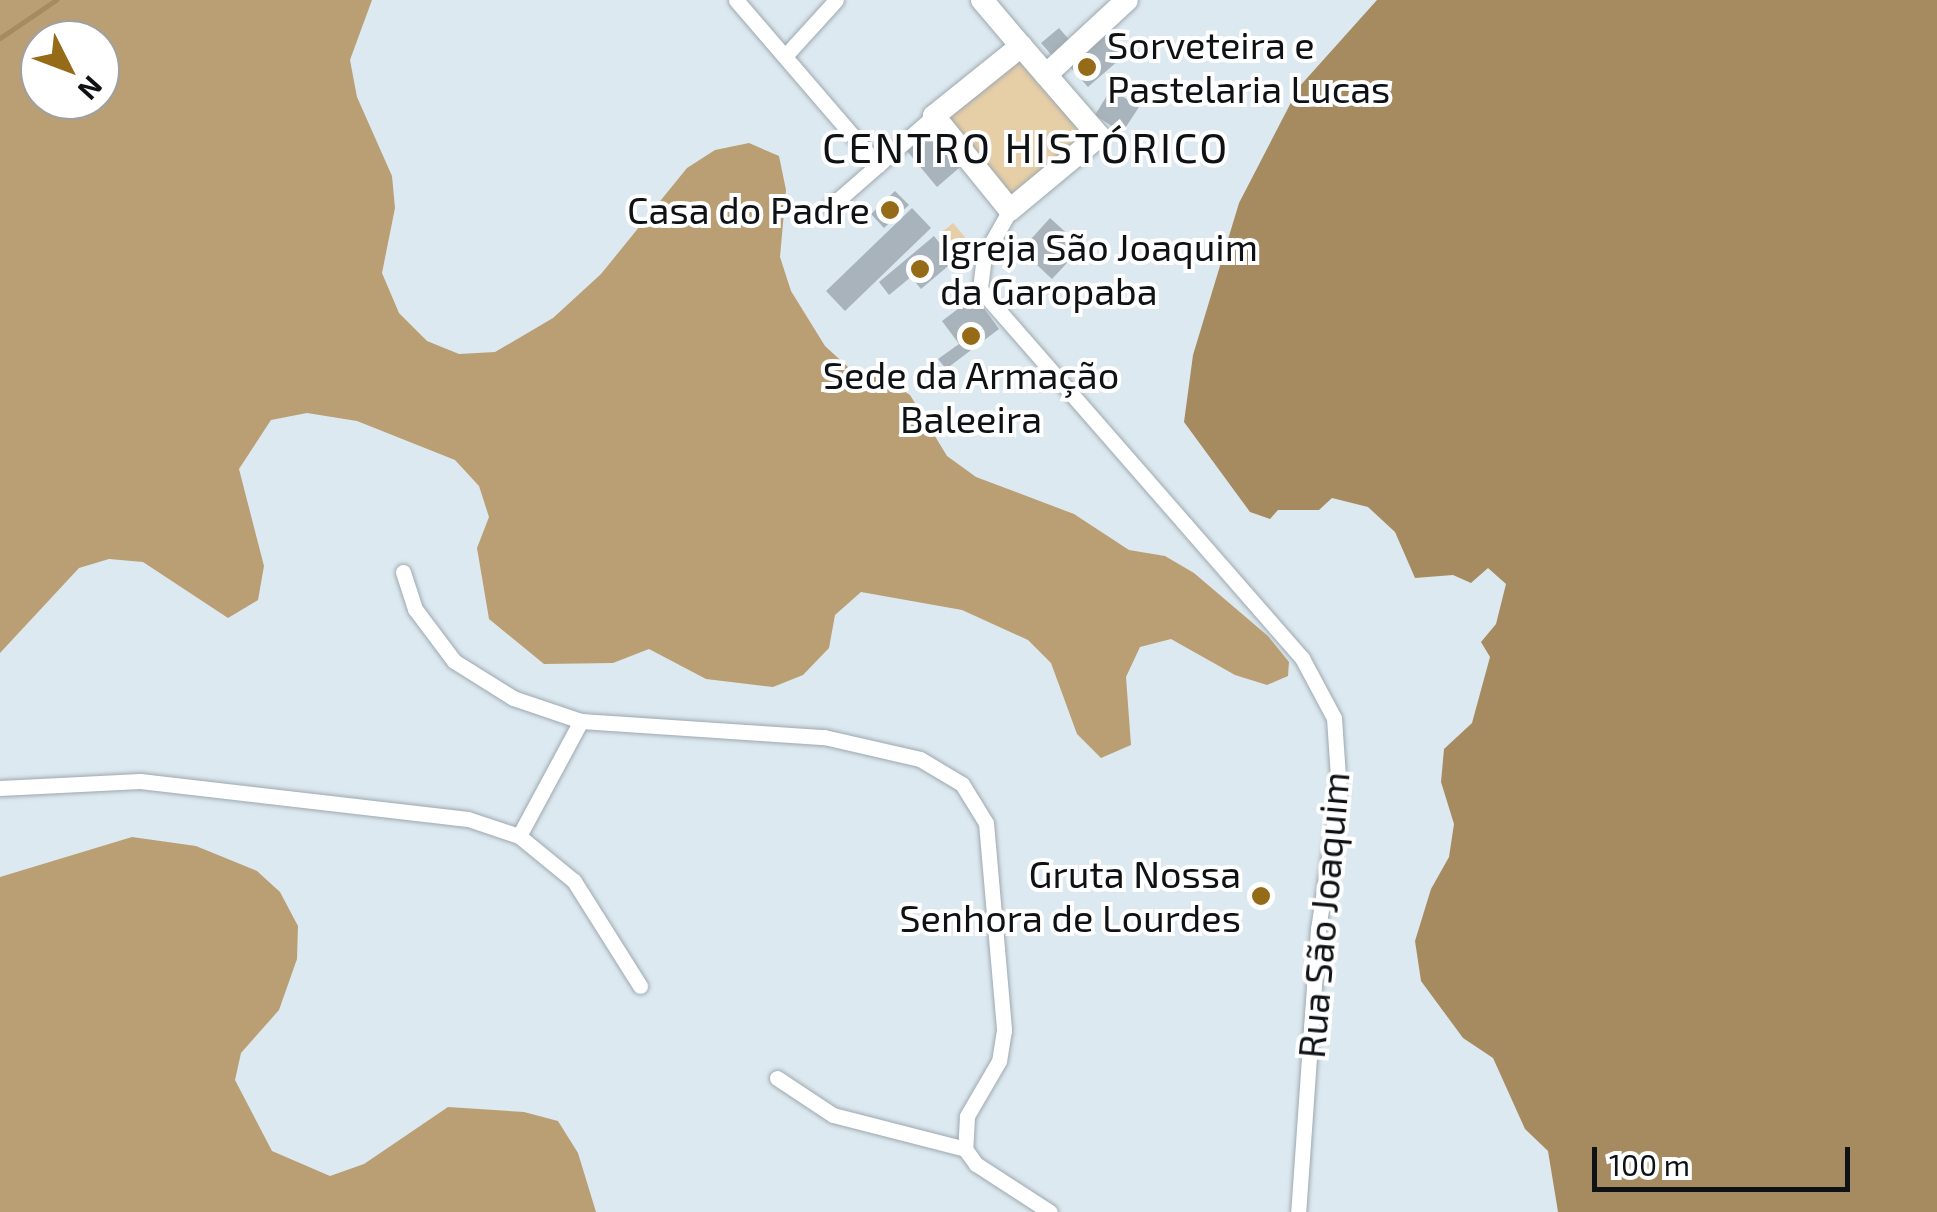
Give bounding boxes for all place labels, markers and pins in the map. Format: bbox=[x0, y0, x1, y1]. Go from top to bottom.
place label: Sorveteira e Pastelaria Lucas bbox=[1107, 22, 1390, 111]
marker: Sorveteira e Pastelaria Lucas bbox=[1076, 56, 1098, 78]
place label: Casa do Padre bbox=[627, 187, 870, 233]
marker: Casa do Padre bbox=[879, 199, 901, 221]
place label: Igreja São Joaquim da Garopaba bbox=[940, 224, 1259, 314]
marker: Igreja São Joaquim da Garopaba bbox=[909, 258, 931, 280]
marker: Sede da Armação Baleeira bbox=[960, 325, 982, 347]
place label: Sede da Armação Baleeira bbox=[822, 352, 1120, 442]
place label: Gruta Nossa Senhora de Lourdes bbox=[899, 851, 1241, 941]
marker: Gruta Nossa Senhora de Lourdes bbox=[1250, 885, 1272, 907]

